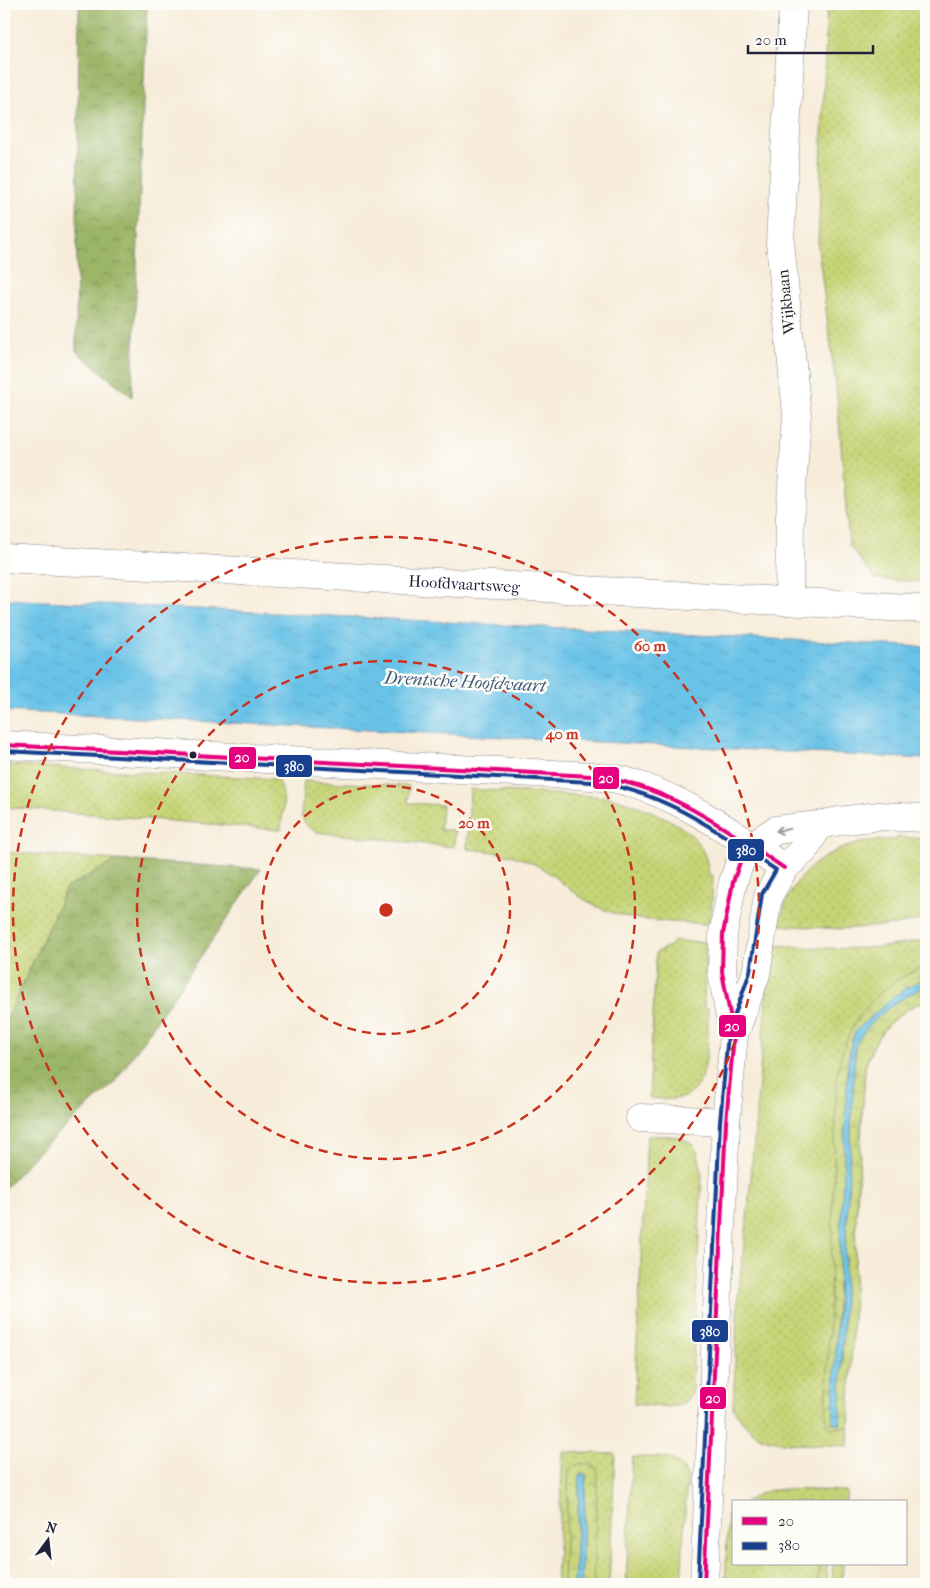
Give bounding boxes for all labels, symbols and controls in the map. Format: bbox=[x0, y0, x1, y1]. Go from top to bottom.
scale bar bbox=[748, 22, 872, 54]
text: 20 m bbox=[755, 31, 787, 49]
street label: Wijkbaan bbox=[773, 268, 799, 336]
street label: Hoofdvaartsweg bbox=[408, 571, 521, 596]
text: 60 m bbox=[634, 637, 667, 655]
water label: Drentsche Hoofdvaart bbox=[383, 667, 548, 697]
text: 40 m bbox=[545, 725, 579, 743]
line badge: 20 bbox=[228, 746, 257, 770]
text: 20 bbox=[235, 749, 250, 766]
unlabelled marker bbox=[188, 750, 198, 760]
line badge: 380 bbox=[275, 754, 313, 778]
text: 380 bbox=[284, 758, 305, 775]
line badge: 20 bbox=[592, 766, 620, 790]
text: 20 bbox=[599, 770, 614, 787]
text: 20 m bbox=[458, 814, 490, 832]
one-way arrow bbox=[775, 825, 791, 835]
line badge: 380 bbox=[727, 838, 765, 862]
text: 380 bbox=[736, 842, 757, 859]
centre of rings bbox=[377, 901, 395, 919]
line badge: 20 bbox=[718, 1014, 747, 1038]
text: 20 bbox=[725, 1018, 740, 1035]
line badge: 380 bbox=[691, 1319, 729, 1343]
text: 380 bbox=[700, 1323, 721, 1340]
line badge: 20 bbox=[699, 1386, 727, 1410]
text: 20 bbox=[706, 1390, 721, 1407]
legend bbox=[732, 1500, 908, 1566]
text: 20 bbox=[778, 1512, 794, 1530]
north arrow bbox=[22, 1516, 72, 1566]
text: N bbox=[44, 1518, 59, 1538]
text: 380 bbox=[778, 1536, 800, 1554]

